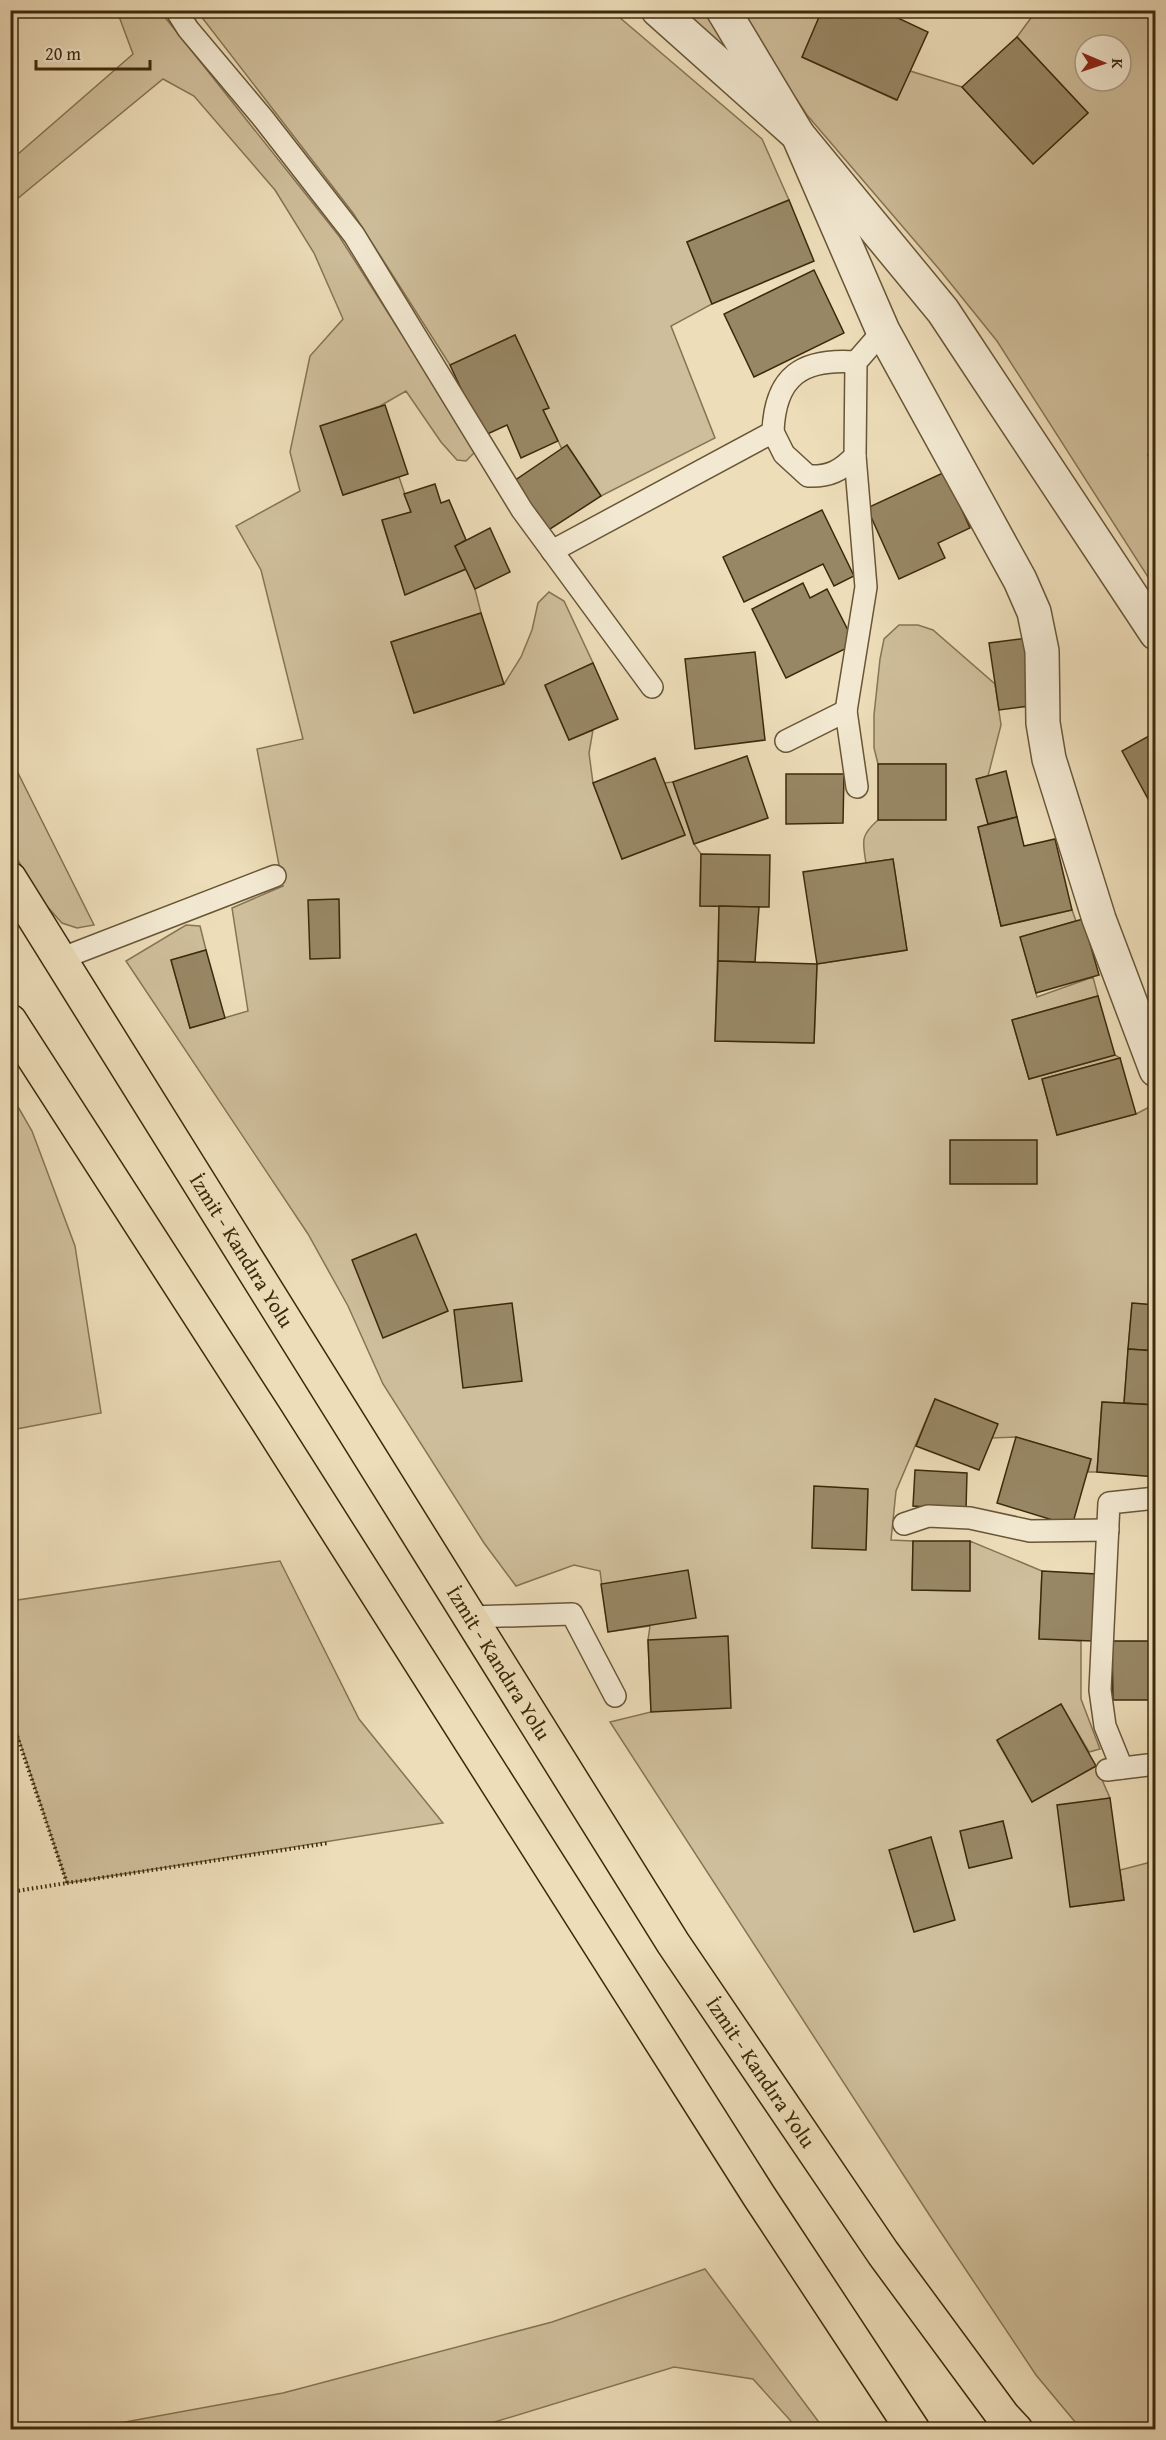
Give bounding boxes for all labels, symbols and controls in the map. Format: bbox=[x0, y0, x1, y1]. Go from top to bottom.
scale bar bbox=[36, 33, 150, 71]
north arrow bbox=[1073, 33, 1133, 93]
text: 20 m bbox=[45, 40, 81, 67]
text: K bbox=[1106, 58, 1130, 70]
street label: İzmit - Kandıra Yolu bbox=[182, 1167, 302, 1334]
street label: İzmit - Kandıra Yolu bbox=[439, 1580, 559, 1746]
street label: İzmit - Kandıra Yolu bbox=[699, 1990, 824, 2154]

